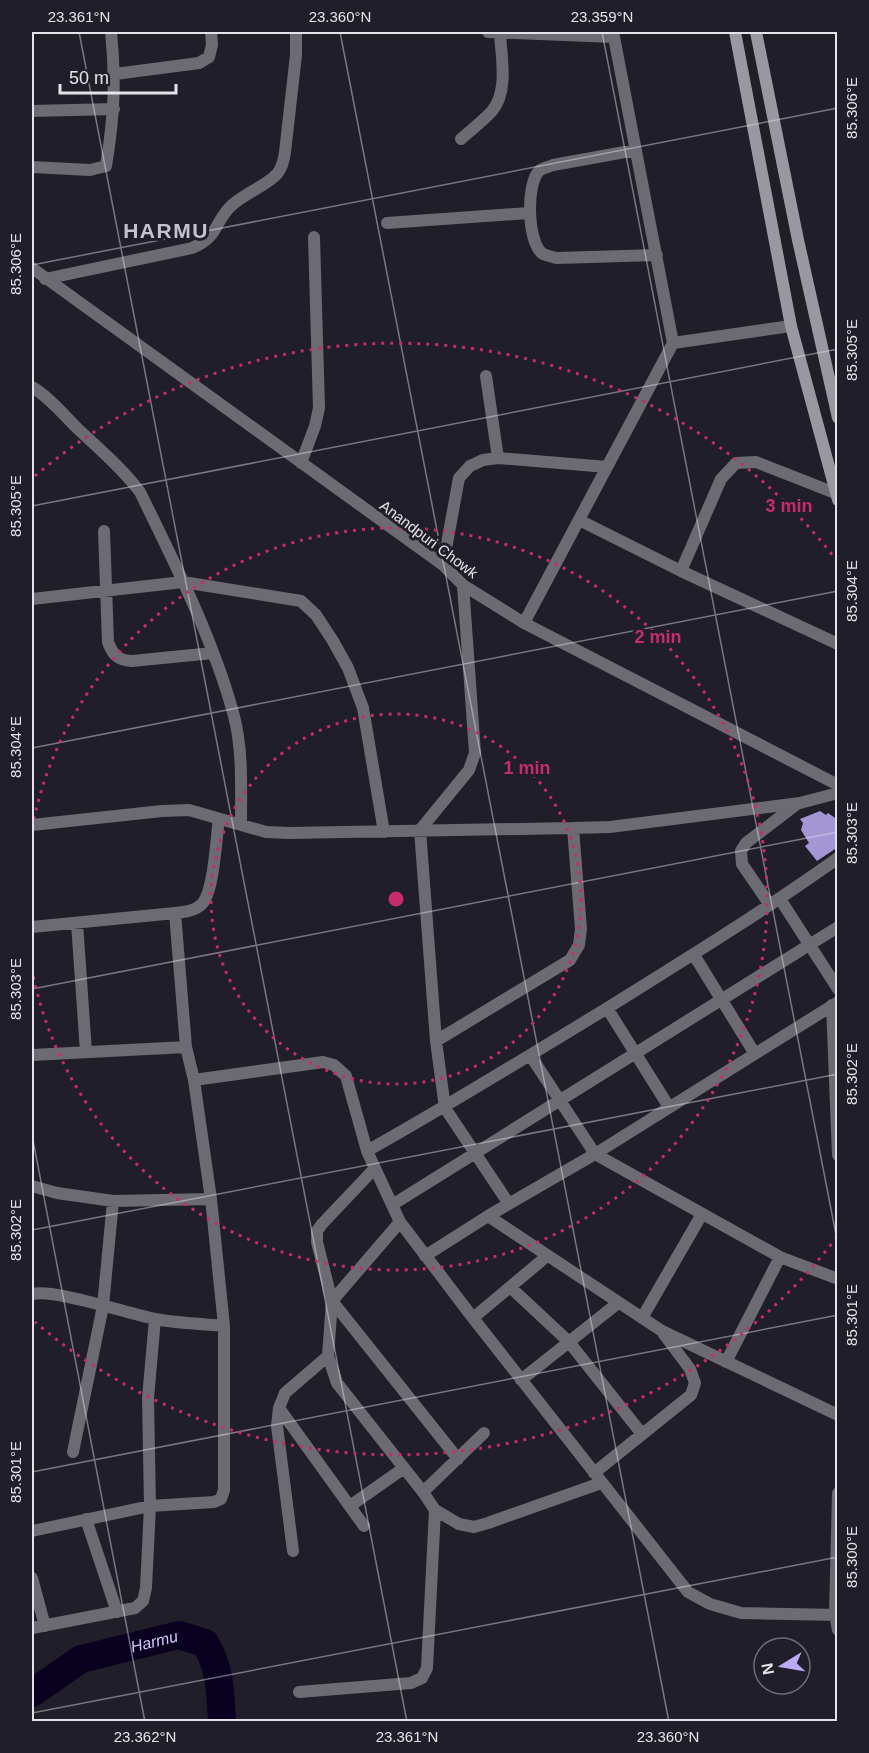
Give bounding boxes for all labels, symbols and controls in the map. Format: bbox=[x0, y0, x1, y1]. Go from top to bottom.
text: 23.361°N bbox=[48, 8, 110, 25]
text: 23.360°N bbox=[309, 8, 371, 25]
text: 23.359°N bbox=[571, 8, 633, 25]
scale bar bbox=[60, 57, 176, 95]
text: 50 m bbox=[69, 68, 109, 88]
text: 85.306°E bbox=[843, 77, 860, 139]
district label: HARMU bbox=[123, 219, 209, 242]
text: 85.306°E bbox=[7, 233, 24, 295]
text: 85.305°E bbox=[843, 319, 860, 381]
text: 85.305°E bbox=[7, 475, 24, 537]
text: 3 min bbox=[765, 496, 813, 516]
street label: Anandpuri Chowk bbox=[377, 497, 482, 582]
text: 85.304°E bbox=[843, 560, 860, 622]
text: 2 min bbox=[634, 627, 682, 647]
text: 85.304°E bbox=[7, 716, 24, 778]
text: 1 min bbox=[503, 758, 551, 778]
text: 85.303°E bbox=[843, 802, 860, 864]
centre of rings bbox=[386, 889, 406, 909]
text: 85.303°E bbox=[7, 958, 24, 1020]
text: 85.302°E bbox=[843, 1043, 860, 1105]
text: 85.302°E bbox=[7, 1199, 24, 1261]
text: 85.301°E bbox=[843, 1284, 860, 1346]
text: 85.301°E bbox=[7, 1441, 24, 1503]
text: 85.300°E bbox=[843, 1526, 860, 1588]
water label: Harmu bbox=[129, 1627, 180, 1655]
north arrow bbox=[752, 1636, 812, 1696]
text: N bbox=[758, 1661, 777, 1676]
text: 23.362°N bbox=[114, 1728, 176, 1745]
text: 23.361°N bbox=[376, 1728, 438, 1745]
text: 23.360°N bbox=[637, 1728, 699, 1745]

